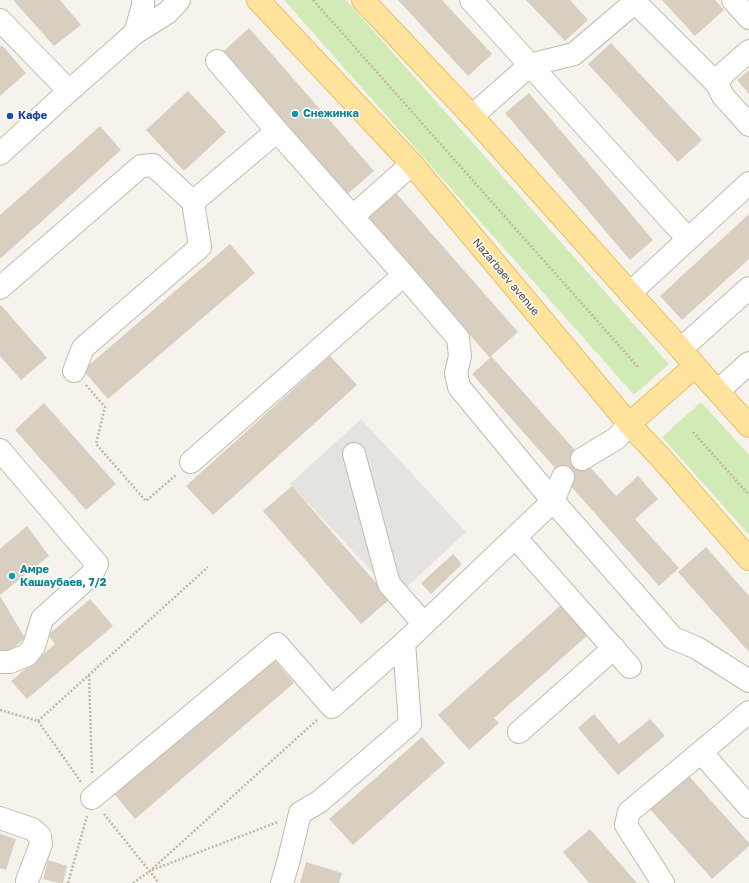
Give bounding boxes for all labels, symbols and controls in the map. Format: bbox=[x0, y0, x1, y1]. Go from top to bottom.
place label: Снежинка bbox=[303, 107, 359, 121]
place label: Кафе bbox=[18, 109, 47, 123]
marker: Снежинка bbox=[290, 109, 300, 119]
marker: Кафе bbox=[5, 111, 15, 121]
street label: Nazarbaev avenue bbox=[470, 236, 542, 318]
place label: Амре Кашаубаев, 7/2 bbox=[20, 563, 106, 589]
marker: Амре Кашаубаев, 7/2 bbox=[7, 571, 17, 581]

